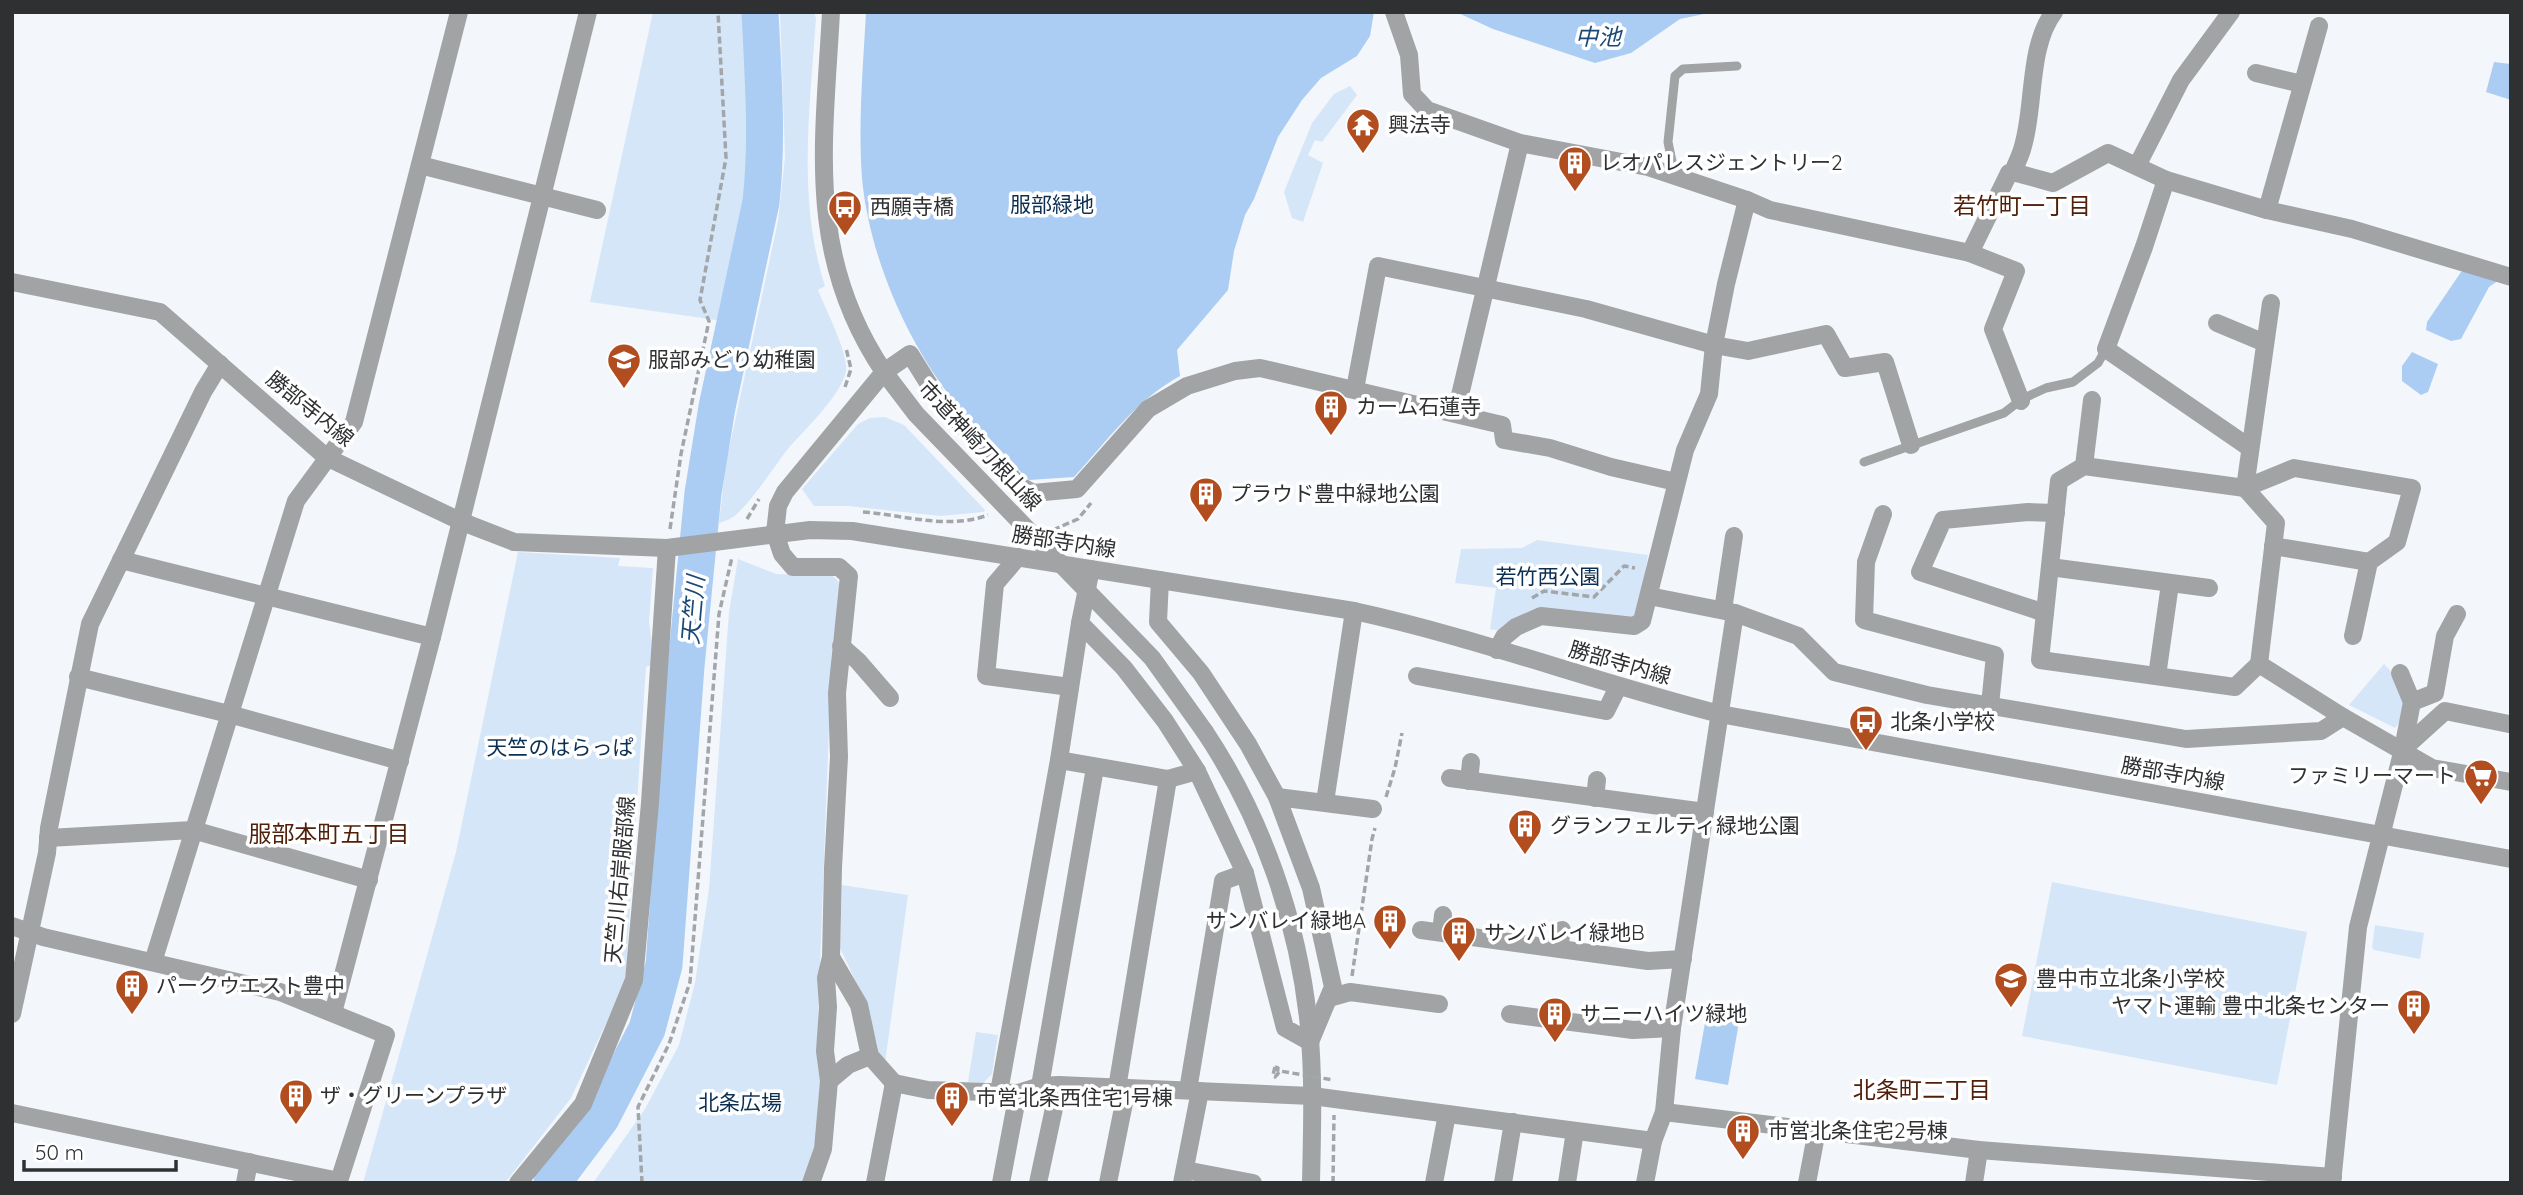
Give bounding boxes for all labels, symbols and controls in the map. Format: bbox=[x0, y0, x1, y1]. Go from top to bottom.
water label: 中池 bbox=[1575, 22, 1623, 51]
temple icon: 興法寺 bbox=[1344, 106, 1382, 155]
place label: 興法寺 bbox=[1388, 111, 1451, 137]
building icon: レオパレスジェントリー2 bbox=[1556, 144, 1594, 193]
place label: レオパレスジェントリー2 bbox=[1600, 149, 1843, 175]
bus stop icon: 西願寺橋 bbox=[826, 188, 864, 237]
park label: 服部緑地 bbox=[1010, 191, 1094, 217]
district label: 若竹町一丁目 bbox=[1953, 191, 2091, 220]
place label: 西願寺橋 bbox=[870, 193, 954, 219]
school or university icon: 服部みどり幼稚園 bbox=[605, 341, 643, 390]
place label: 服部みどり幼稚園 bbox=[648, 346, 816, 372]
street label: 勝部寺内線 bbox=[262, 365, 360, 451]
street label: 市道神崎刀根山線 bbox=[914, 375, 1048, 516]
building icon: カーム石蓮寺 bbox=[1312, 388, 1350, 437]
place label: カーム石蓮寺 bbox=[1356, 393, 1481, 419]
building icon: プラウド豊中緑地公園 bbox=[1187, 475, 1225, 524]
place label: プラウド豊中緑地公園 bbox=[1230, 480, 1440, 506]
street label: 勝部寺内線 bbox=[1010, 520, 1118, 562]
park label: 若竹西公園 bbox=[1496, 563, 1601, 589]
water label: 天竺川 bbox=[675, 571, 710, 646]
street label: 勝部寺内線 bbox=[1566, 635, 1674, 689]
bus stop icon: 北条小学校 bbox=[1847, 703, 1885, 752]
place label: 北条小学校 bbox=[1890, 708, 1995, 734]
park label: 天竺のはらっぱ bbox=[487, 734, 634, 760]
street label: 勝部寺内線 bbox=[2119, 751, 2227, 795]
supermarket icon: ファミリーマート bbox=[2462, 757, 2500, 806]
place label: ファミリーマート bbox=[2288, 762, 2456, 788]
street label: 天竺川右岸服部線 bbox=[599, 795, 639, 965]
building icon: グランフェルティ緑地公園 bbox=[1506, 807, 1544, 856]
place label: グランフェルティ緑地公園 bbox=[1550, 812, 1800, 838]
district label: 服部本町五丁目 bbox=[249, 819, 410, 848]
building icon: サンバレイ緑地A bbox=[1371, 902, 1409, 951]
place label: サンバレイ緑地A bbox=[1205, 907, 1366, 933]
building icon: サンバレイ緑地B bbox=[1440, 914, 1478, 963]
place label: サンバレイ緑地B bbox=[1484, 919, 1645, 945]
school or university icon: 豊中市立北条小学校 bbox=[1992, 960, 2030, 1009]
place label: 豊中市立北条小学校 bbox=[2036, 965, 2225, 991]
building icon: パークウエスト豊中 bbox=[113, 967, 151, 1016]
place label: パークウエスト豊中 bbox=[156, 972, 345, 998]
building icon: ヤマト運輸 豊中北条センター bbox=[2395, 987, 2433, 1036]
place label: ヤマト運輸 豊中北条センター bbox=[2111, 992, 2390, 1018]
building icon: サニーハイツ緑地 bbox=[1536, 995, 1574, 1044]
place label: サニーハイツ緑地 bbox=[1580, 1000, 1747, 1026]
district label: 北条町二丁目 bbox=[1853, 1075, 1991, 1104]
building icon: ザ・グリーンプラザ bbox=[277, 1077, 315, 1126]
building icon: 市営北条西住宅1号棟 bbox=[933, 1079, 971, 1128]
place label: ザ・グリーンプラザ bbox=[320, 1082, 507, 1108]
place label: 市営北条西住宅1号棟 bbox=[976, 1084, 1173, 1110]
park label: 北条広場 bbox=[698, 1089, 782, 1115]
building icon: 市営北条住宅2号棟 bbox=[1724, 1112, 1762, 1161]
place label: 市営北条住宅2号棟 bbox=[1768, 1117, 1948, 1143]
scale bar bbox=[24, 1128, 177, 1172]
text: 50 m bbox=[35, 1139, 84, 1165]

